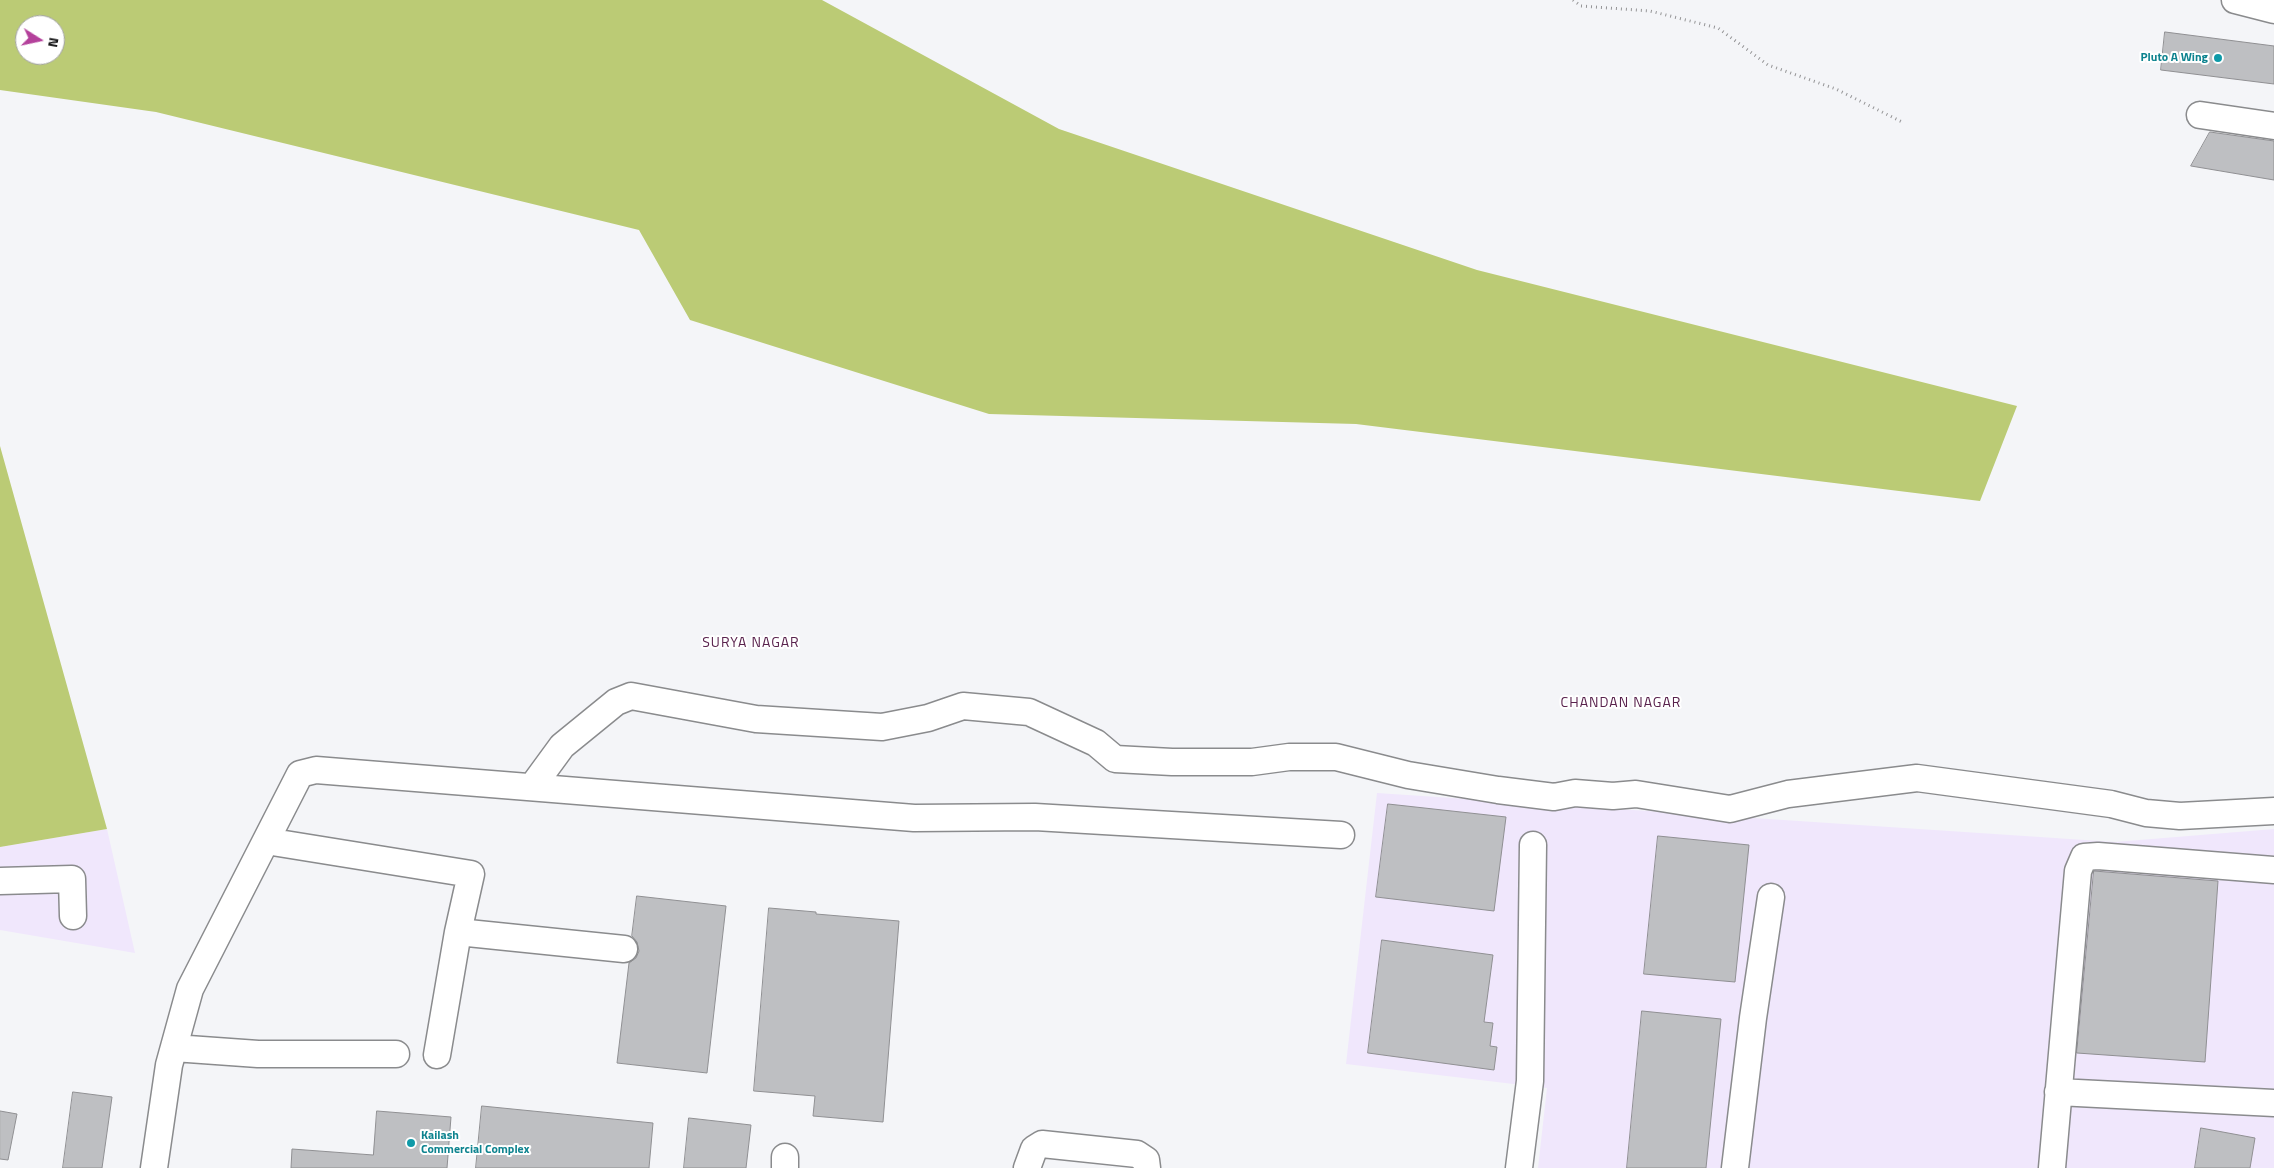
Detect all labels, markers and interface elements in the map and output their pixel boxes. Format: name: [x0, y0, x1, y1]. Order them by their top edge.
north arrow: [15, 15, 65, 65]
text: N: [43, 36, 65, 49]
place label: Pluto A Wing: [2141, 51, 2208, 65]
marker: Pluto A Wing: [2212, 52, 2224, 64]
district label: SURYA NAGAR: [701, 636, 801, 652]
district label: CHANDAN NAGAR: [1559, 696, 1683, 712]
place label: Kailash Commercial Complex: [421, 1129, 529, 1157]
marker: Kailash Commercial Complex: [405, 1137, 417, 1149]

